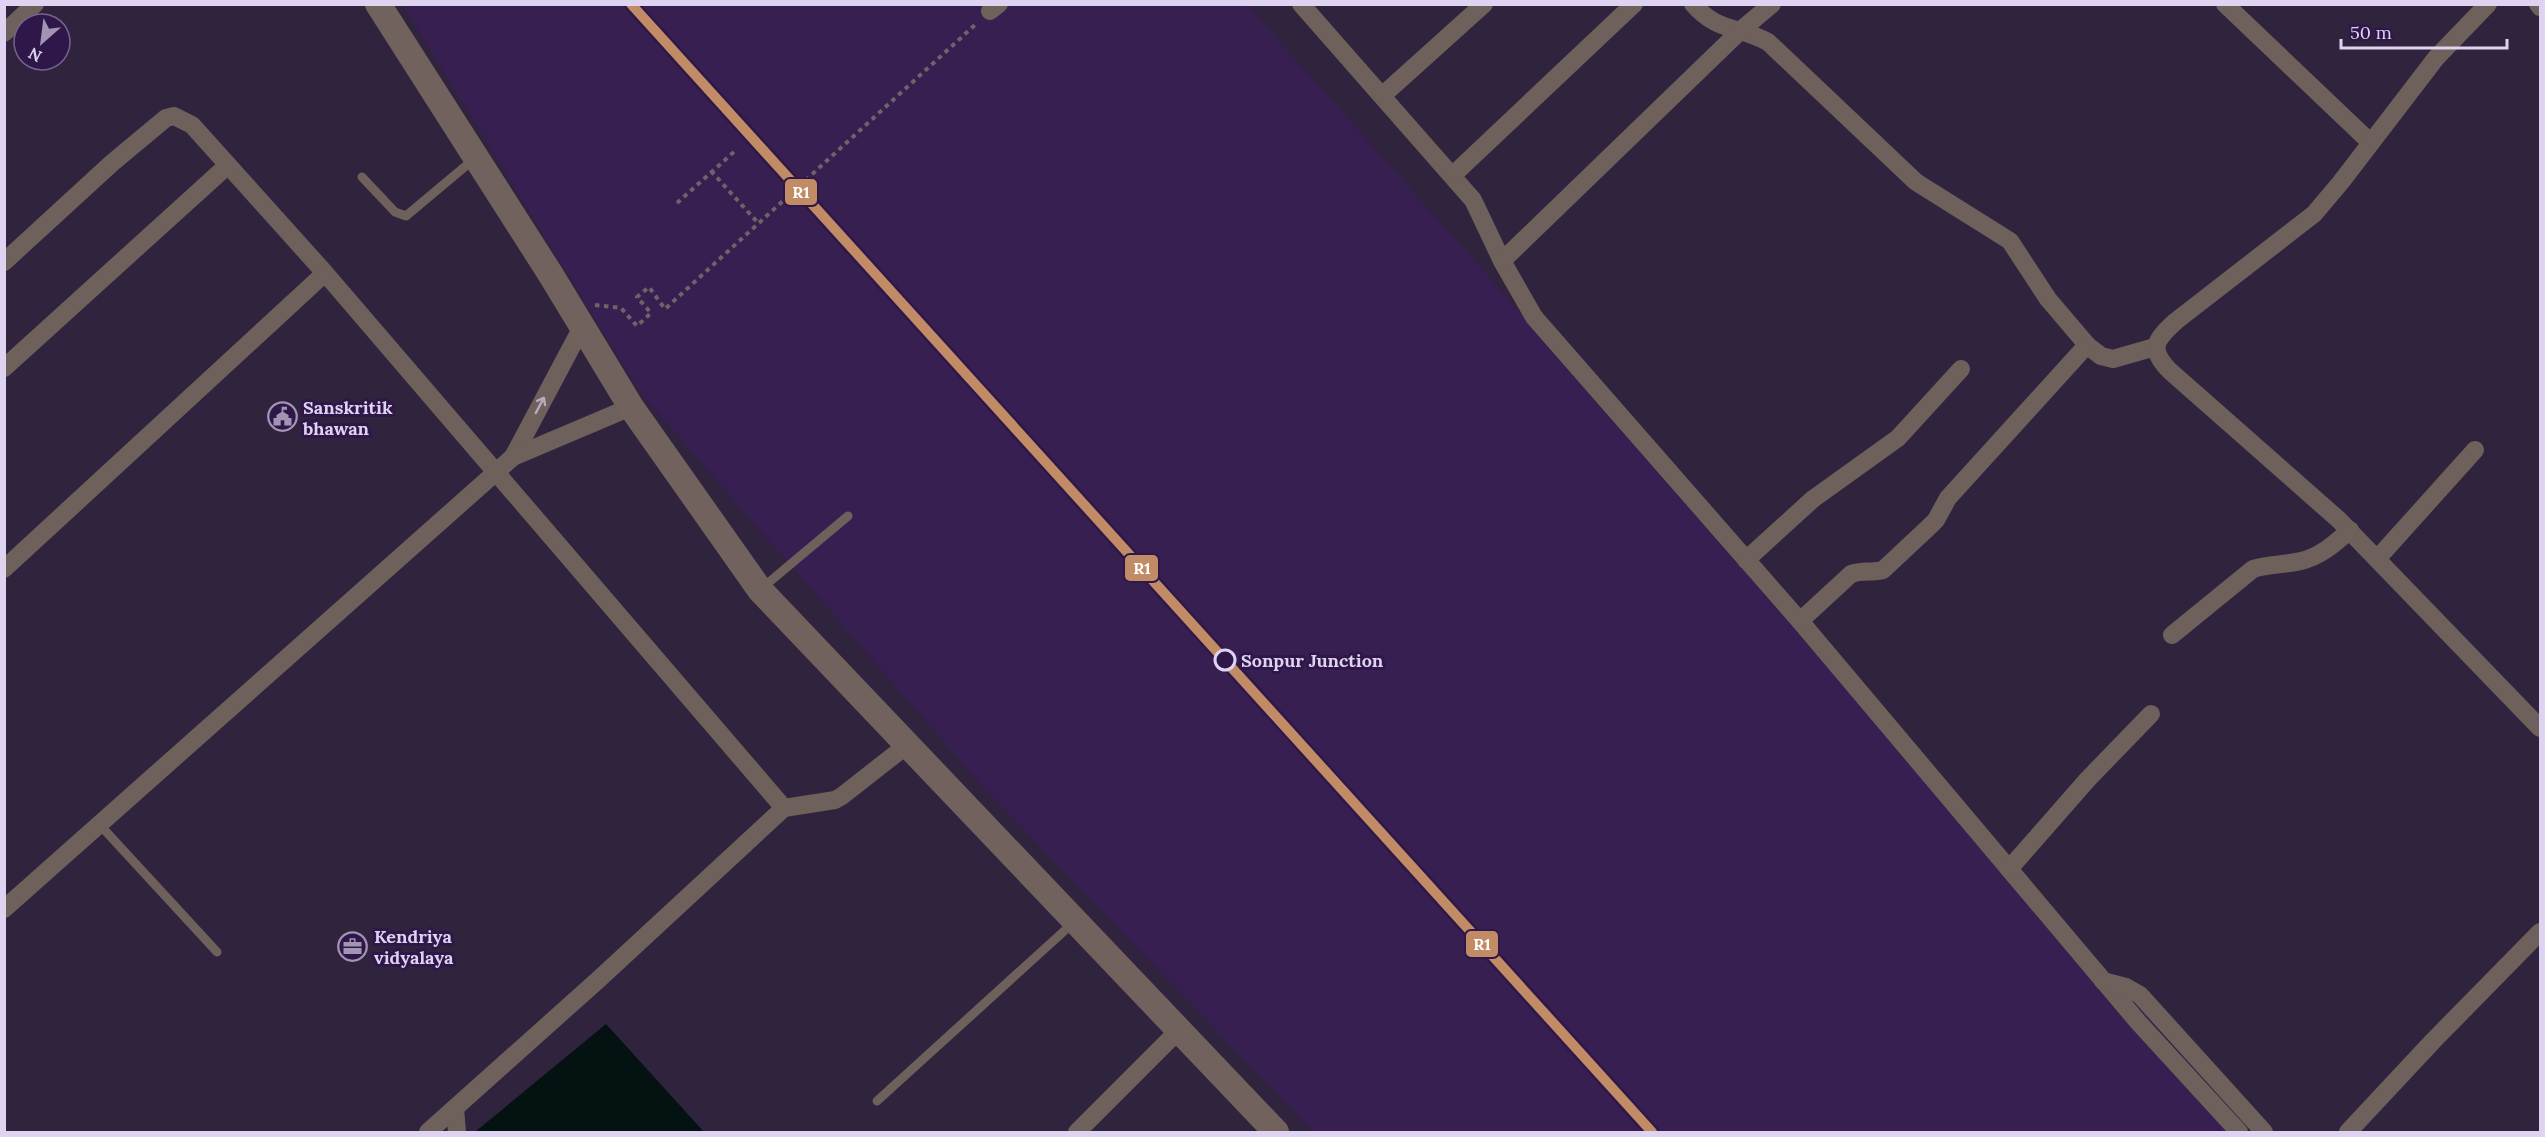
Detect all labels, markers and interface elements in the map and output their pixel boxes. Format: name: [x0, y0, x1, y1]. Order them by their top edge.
north arrow: [12, 12, 72, 72]
scale bar: [2341, 12, 2508, 50]
text: 50 m: [2350, 21, 2392, 44]
text: N: [25, 44, 45, 67]
line badge: R1: [784, 178, 818, 206]
text: R1: [792, 182, 810, 202]
place label: Sanskritik bhawan: [302, 396, 393, 440]
one-way arrow: [534, 397, 546, 414]
public building icon: Sanskritik bhawan: [266, 401, 298, 433]
line badge: R1: [1124, 554, 1159, 582]
text: R1: [1133, 558, 1151, 578]
marker: Sonpur Junction: [1214, 649, 1236, 671]
place label: Sonpur Junction: [1241, 649, 1384, 672]
place label: Kendriya vidyalaya: [374, 925, 454, 969]
office icon: Kendriya vidyalaya: [337, 930, 369, 962]
line badge: R1: [1465, 930, 1499, 958]
text: R1: [1473, 934, 1491, 954]

